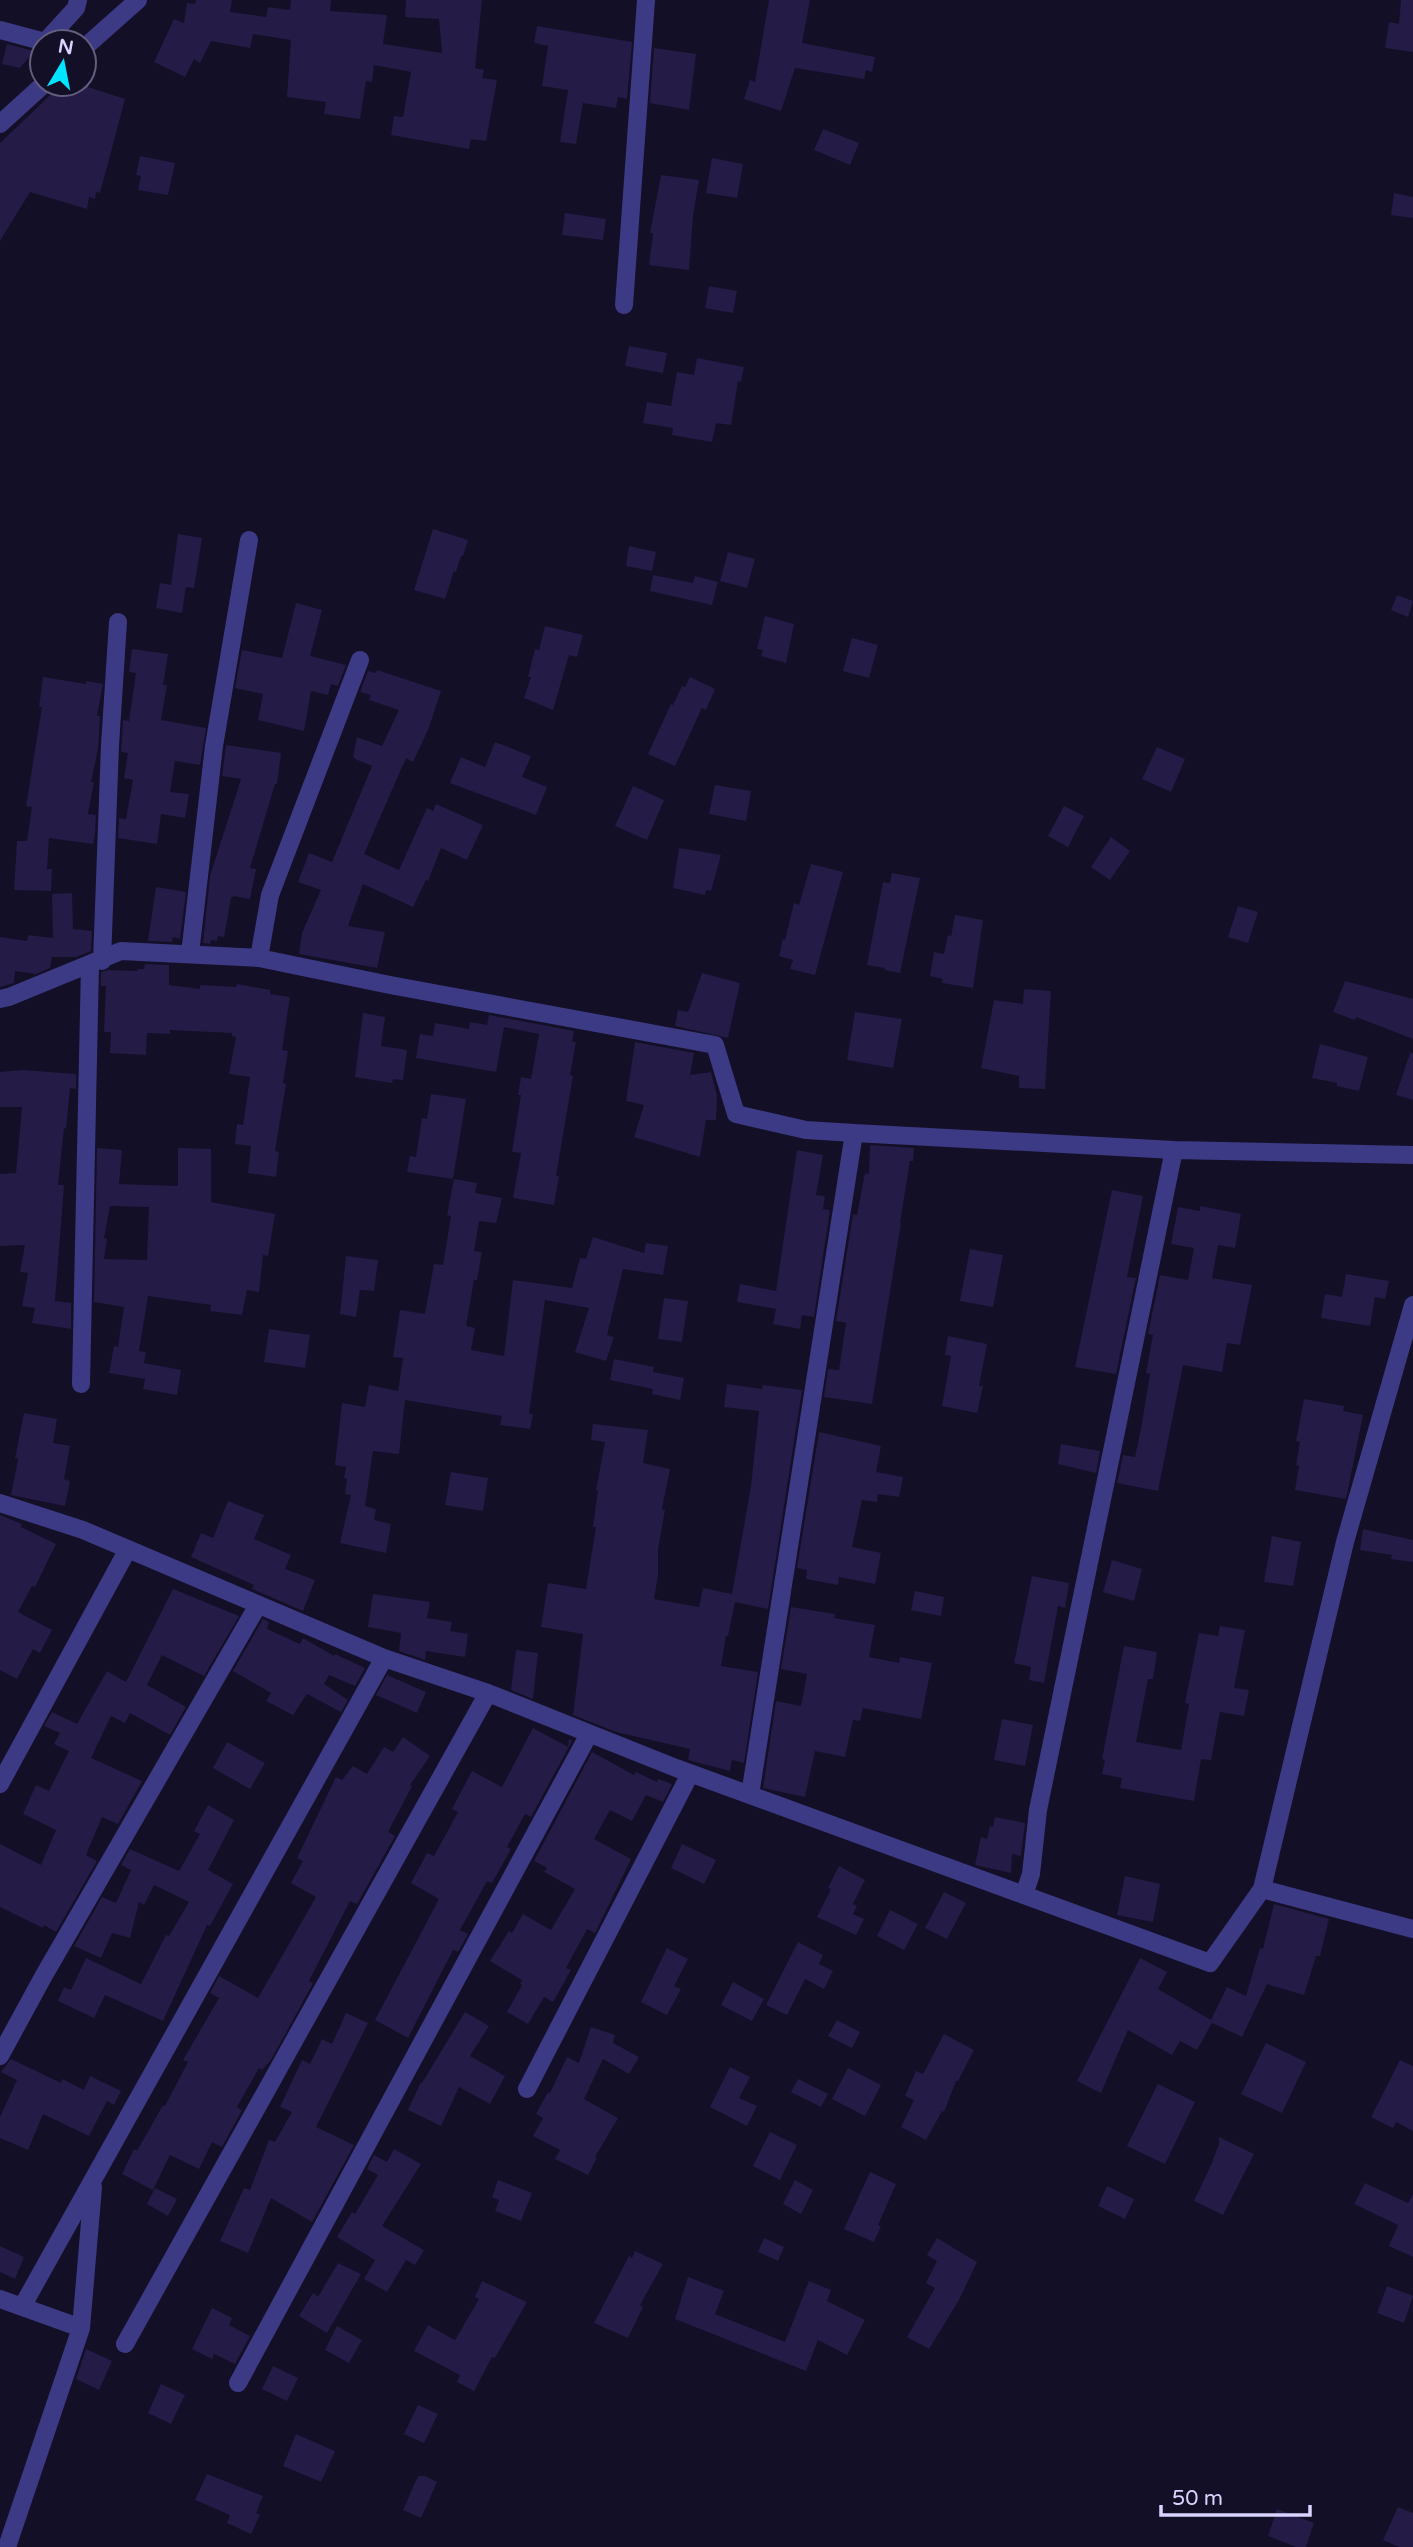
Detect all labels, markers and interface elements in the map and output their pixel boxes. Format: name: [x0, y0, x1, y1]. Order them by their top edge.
north arrow: [28, 28, 98, 98]
text: N: [56, 35, 75, 59]
scale bar: [1161, 2474, 1310, 2518]
text: 50 m: [1172, 2486, 1223, 2511]

